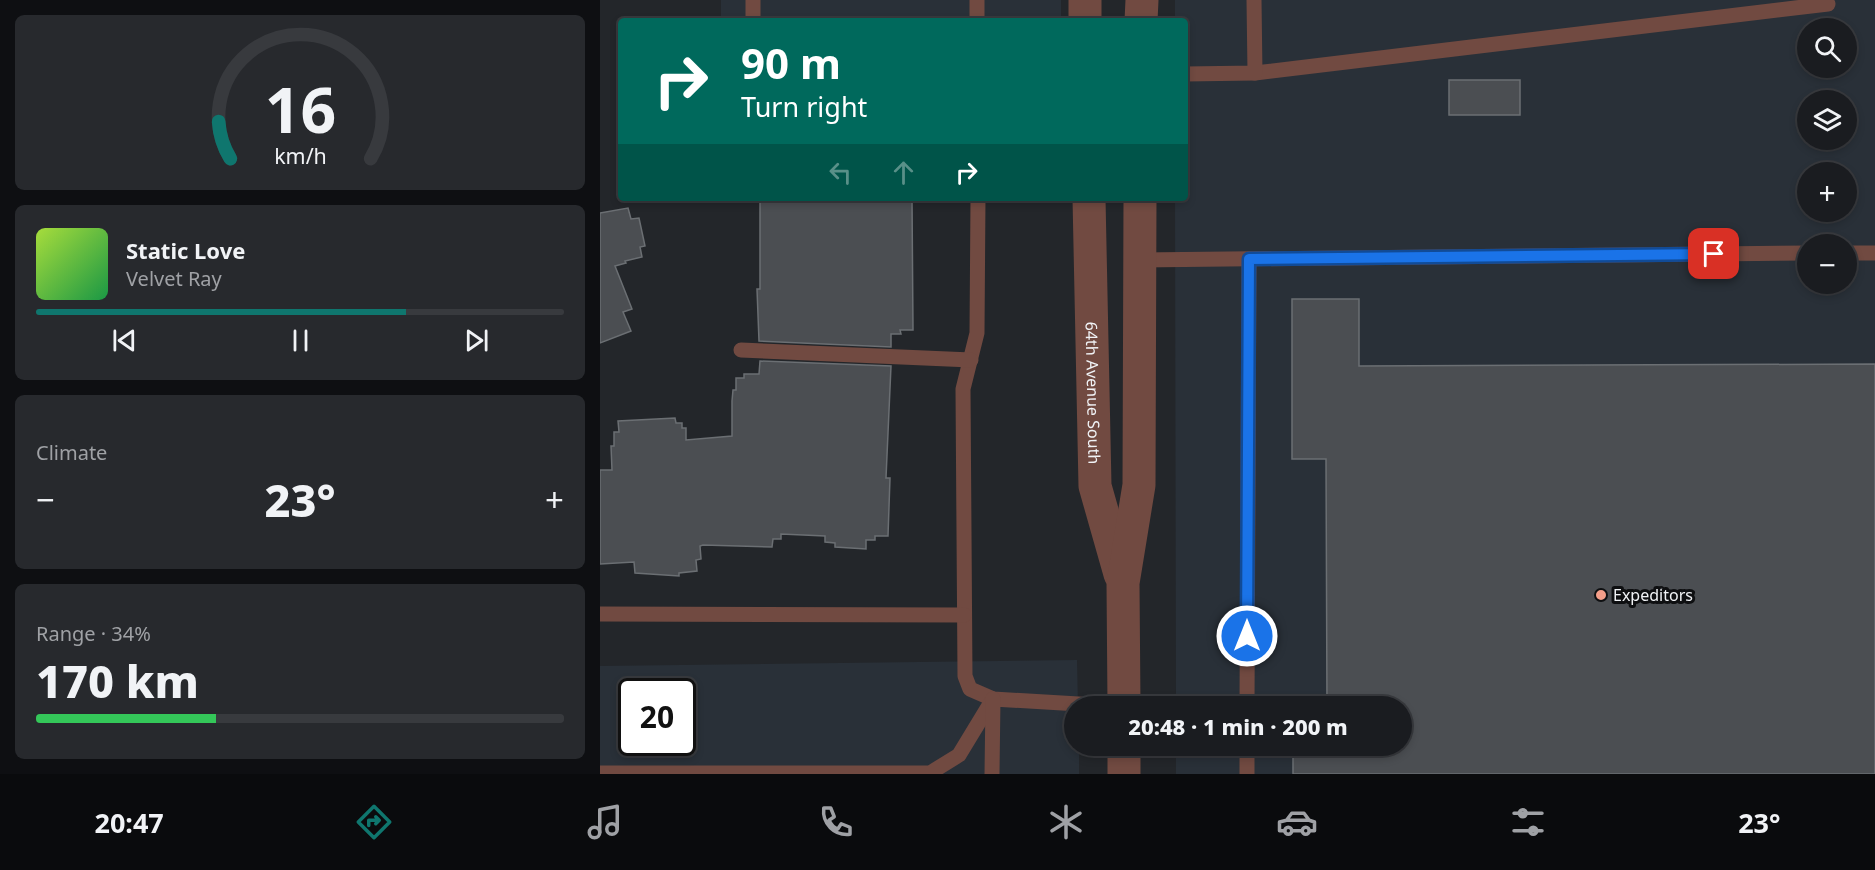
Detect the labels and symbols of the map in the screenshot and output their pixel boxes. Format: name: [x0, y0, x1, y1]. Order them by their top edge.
pin: [1688, 228, 1739, 279]
street label: 64th Avenue South: [1081, 321, 1106, 464]
place label: Expeditors: [1613, 584, 1693, 606]
marker: Expeditors: [1594, 588, 1608, 602]
position arrow: [1215, 604, 1279, 668]
speed limit sign: 20: [618, 678, 696, 756]

